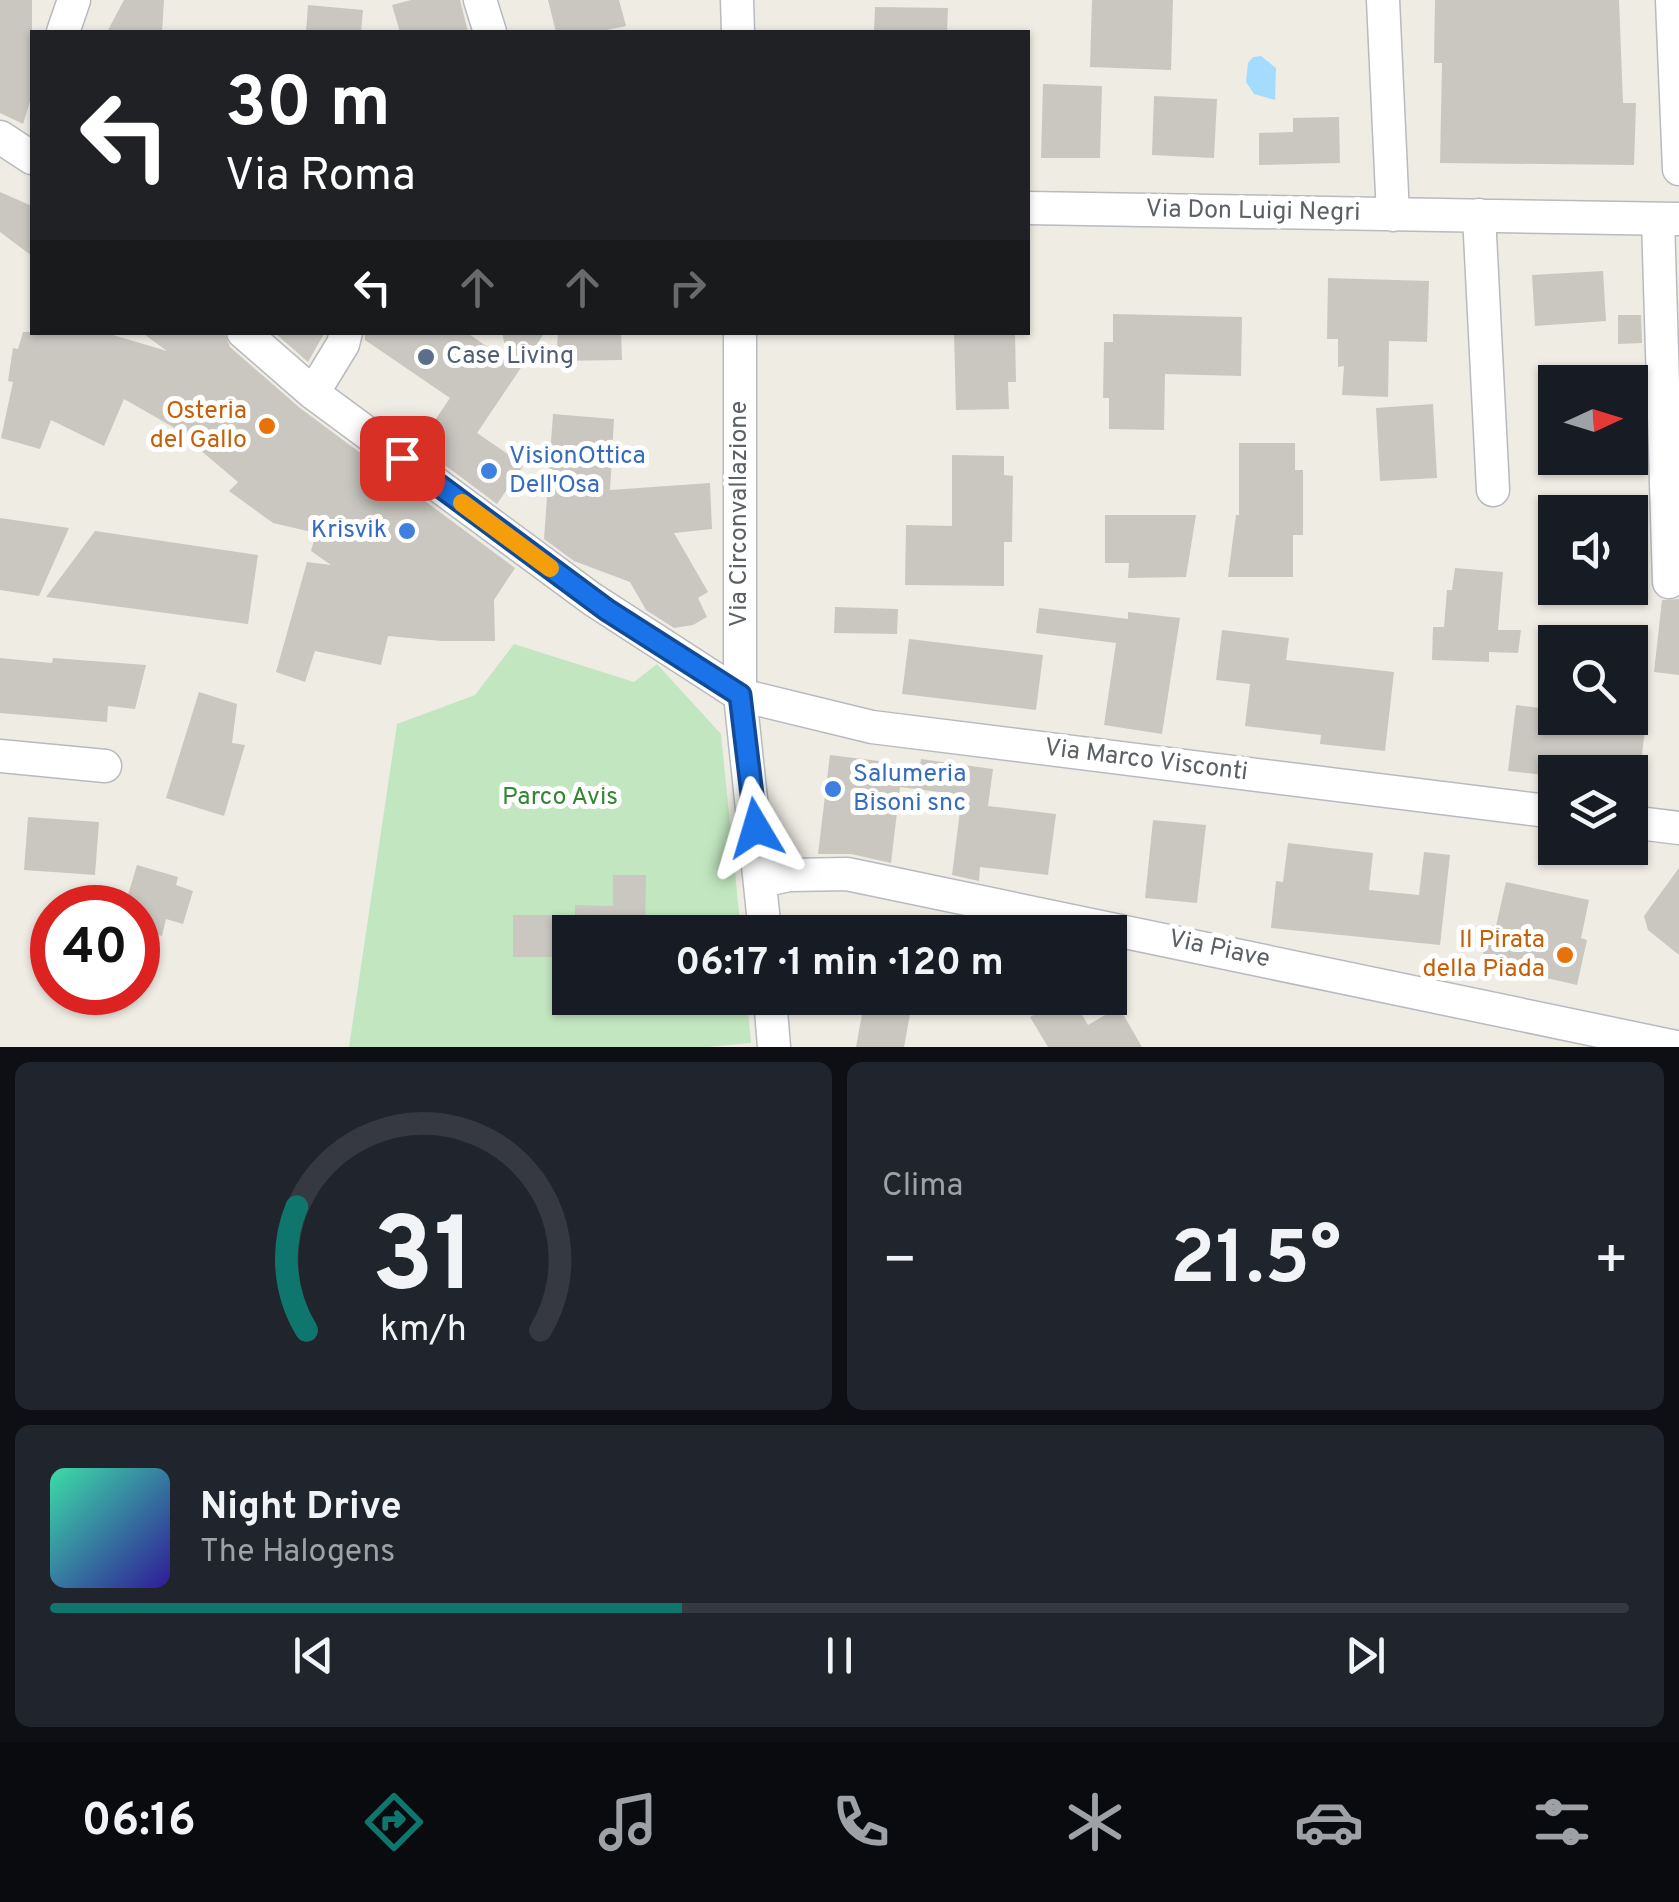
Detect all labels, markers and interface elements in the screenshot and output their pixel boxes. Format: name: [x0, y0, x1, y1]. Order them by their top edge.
text: 30 m: [225, 62, 391, 151]
icon: left: [60, 70, 190, 200]
text: Via Roma: [225, 149, 416, 206]
street label: Via Don Luigi Negri: [1145, 194, 1361, 230]
icon: left: [345, 260, 400, 315]
icon: ahead: [450, 260, 505, 315]
icon: ahead: [555, 260, 610, 315]
icon: right: [660, 260, 715, 315]
place label: Case Living: [446, 341, 574, 373]
marker: Case Living: [415, 346, 437, 368]
north arrow: [1538, 365, 1648, 475]
map controls: [1538, 365, 1648, 865]
place label: Osteria del Gallo: [150, 396, 247, 457]
street label: Via Circonvallazione: [724, 401, 756, 627]
marker: Osteria del Gallo: [256, 415, 278, 437]
pin: [360, 416, 445, 501]
icon: arrive: [375, 431, 430, 486]
place label: VisionOttica Dell'Osa: [509, 441, 646, 502]
marker: VisionOttica Dell'Osa: [478, 460, 500, 482]
button: sound: [1538, 495, 1648, 605]
place label: Krisvik: [311, 515, 387, 547]
marker: Krisvik: [396, 520, 418, 542]
button: search: [1538, 625, 1648, 735]
street label: Via Marco Visconti: [1042, 733, 1250, 789]
button: layers: [1538, 755, 1648, 865]
place label: Salumeria Bisoni snc: [853, 759, 966, 820]
position arrow: [704, 776, 808, 880]
marker: Salumeria Bisoni snc: [822, 778, 844, 800]
park label: Parco Avis: [502, 782, 618, 814]
speed limit sign: 40: [30, 885, 160, 1015]
street label: Via Piave: [1165, 924, 1273, 976]
place label: Il Pirata della Piada: [1423, 925, 1545, 986]
text: 06:17 · 1 min · 120 m: [675, 940, 1004, 989]
marker: Il Pirata della Piada: [1554, 944, 1576, 966]
text: Clima: [882, 1167, 963, 1207]
text: 31: [372, 1196, 475, 1328]
text: 21.5°: [1170, 1215, 1341, 1310]
text: −: [882, 1228, 917, 1298]
text: +: [1594, 1228, 1629, 1298]
text: km/h: [380, 1308, 467, 1354]
text: Night Drive: [200, 1484, 402, 1533]
text: The Halogens: [200, 1533, 395, 1573]
icon: previous: [286, 1628, 341, 1683]
icon: pause: [812, 1628, 867, 1683]
icon: next: [1338, 1628, 1393, 1683]
icon: directions: [359, 1787, 429, 1857]
icon: music: [593, 1787, 663, 1857]
icon: phone: [826, 1787, 896, 1857]
icon: climate: [1060, 1787, 1130, 1857]
icon: car: [1294, 1787, 1364, 1857]
icon: filters: [1527, 1787, 1597, 1857]
text: 06:16: [82, 1794, 196, 1851]

